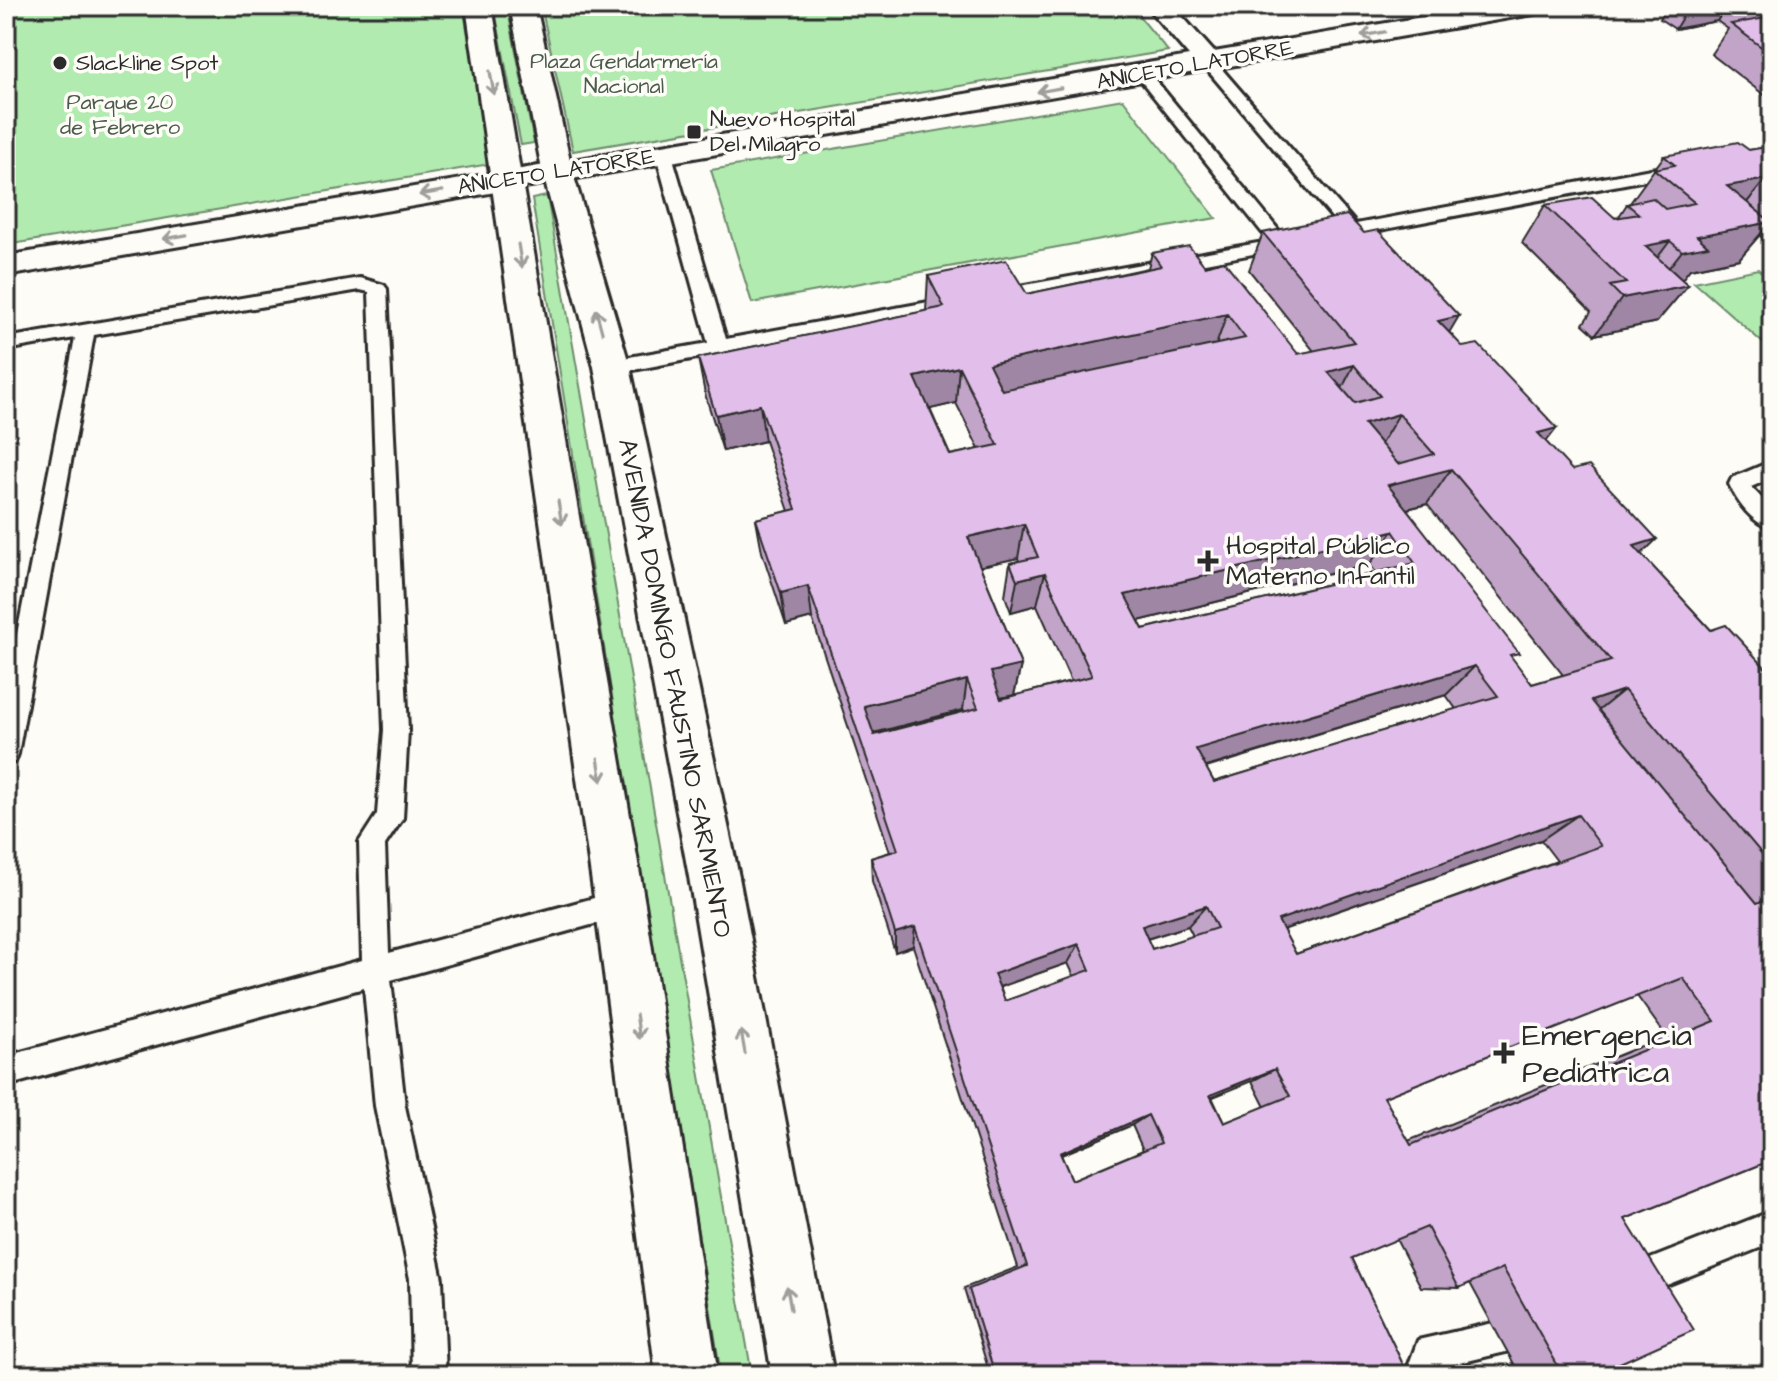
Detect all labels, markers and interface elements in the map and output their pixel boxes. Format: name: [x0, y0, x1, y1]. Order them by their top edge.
one-way arrow: [1361, 28, 1386, 43]
street label: ANICETO LATORRE: [1094, 32, 1296, 98]
park label: Plaza Gendarmería Nacional: [530, 46, 718, 102]
place label: Slackline Spot: [76, 48, 218, 79]
marker: Slackline Spot: [51, 54, 69, 72]
one-way arrow: [485, 70, 500, 95]
one-way arrow: [1037, 83, 1062, 98]
park label: Parque 20 de Febrero: [60, 87, 181, 143]
place label: Nuevo Hospital Del Milagro: [710, 104, 855, 161]
marker: Nuevo Hospital Del Milagro: [685, 123, 703, 141]
street label: ANICETO LATORRE: [455, 141, 657, 203]
one-way arrow: [419, 186, 444, 201]
one-way arrow: [163, 230, 188, 245]
one-way arrow: [513, 243, 528, 268]
one-way arrow: [591, 308, 606, 334]
street label: AVENIDA DOMINGO FAUSTINO SARMIENTO: [609, 436, 741, 940]
one-way arrow: [553, 500, 568, 525]
place label: Hospital Público Materno Infantil: [1226, 528, 1415, 594]
marker: Hospital Público Materno Infantil: [1197, 550, 1219, 572]
one-way arrow: [593, 757, 608, 782]
place label: Emergencia Pediatrica: [1522, 1013, 1692, 1095]
one-way arrow: [631, 1014, 646, 1040]
one-way arrow: [735, 1030, 750, 1056]
marker: Emergencia Pediatrica: [1493, 1042, 1515, 1064]
one-way arrow: [781, 1286, 796, 1311]

